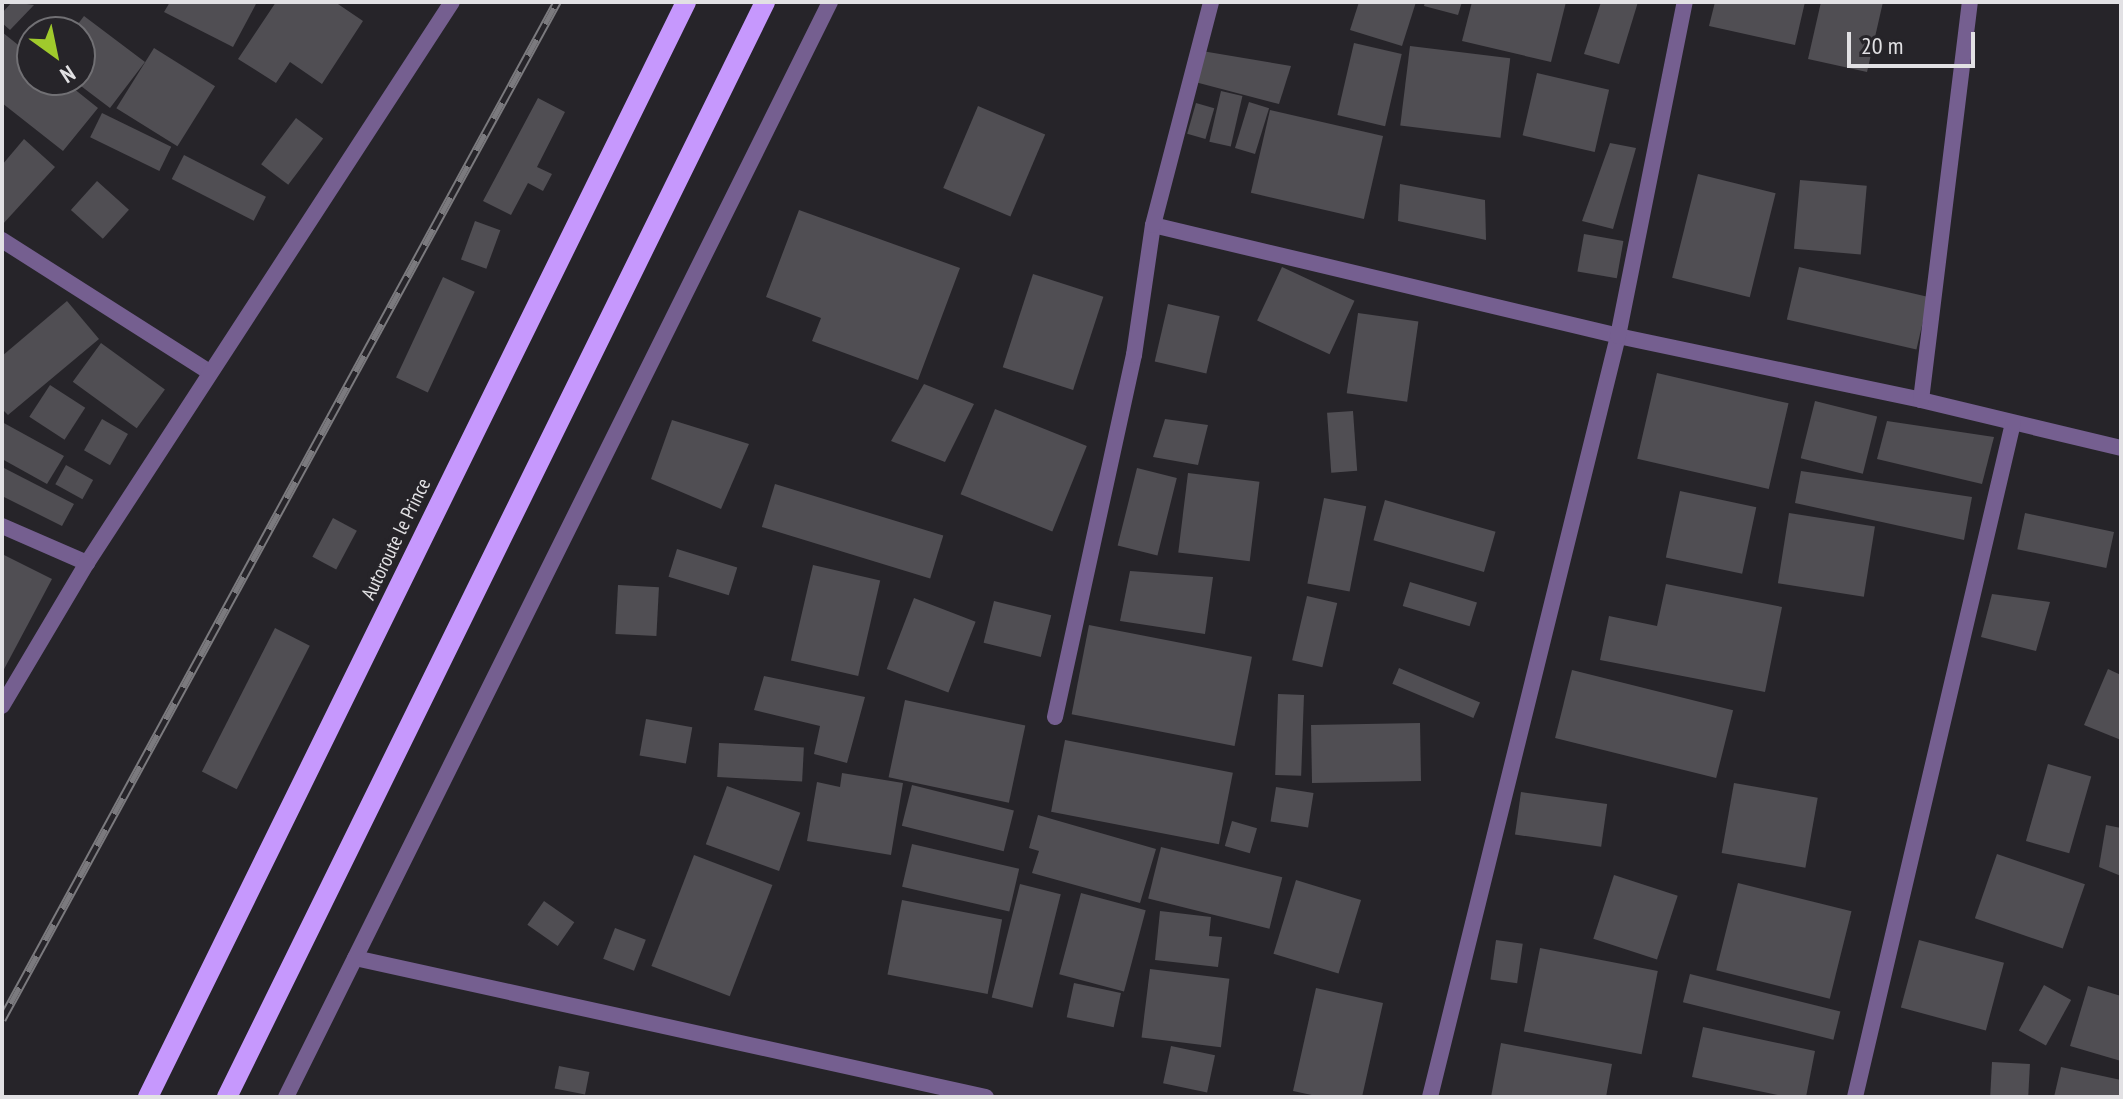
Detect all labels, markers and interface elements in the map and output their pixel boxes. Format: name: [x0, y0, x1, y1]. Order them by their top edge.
north arrow: [16, 16, 96, 96]
scale bar: [1851, 16, 1979, 66]
text: 20 m: [1861, 30, 1903, 61]
text: N: [55, 59, 81, 89]
street label: Autoroute le Prince: [356, 474, 436, 604]

